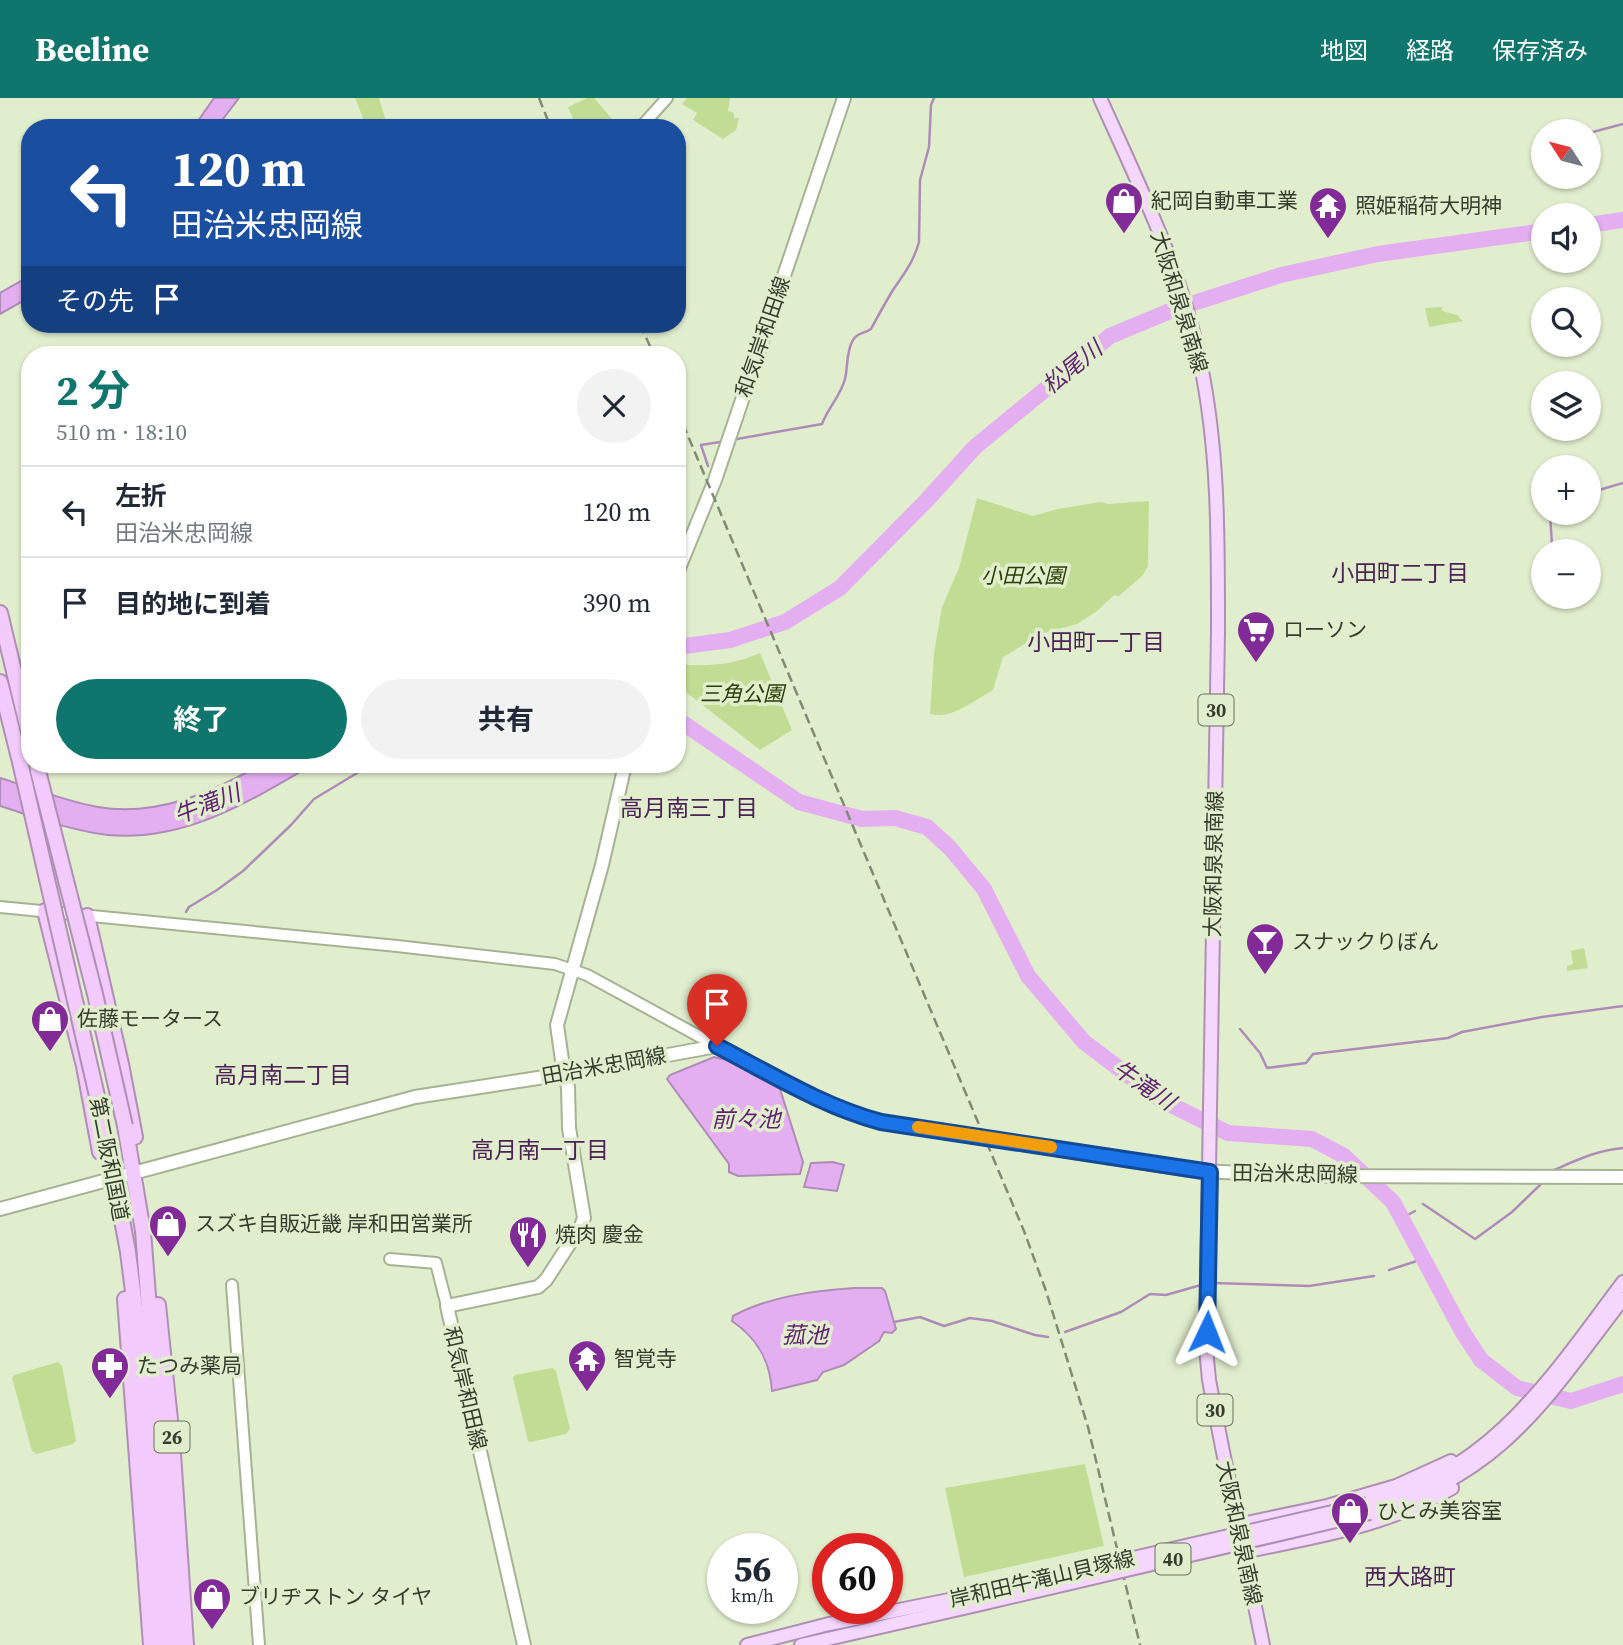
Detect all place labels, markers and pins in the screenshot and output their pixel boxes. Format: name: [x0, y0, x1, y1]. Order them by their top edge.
shop icon: 紀岡自動車工業: [1103, 180, 1145, 235]
temple icon: 照姫稲荷大明神: [1307, 185, 1349, 240]
place label: 紀岡自動車工業: [1151, 186, 1298, 215]
place label: 照姫稲荷大明神: [1355, 191, 1502, 220]
supermarket icon: ローソン: [1235, 609, 1277, 664]
place label: ローソン: [1283, 615, 1367, 644]
bar icon: スナックりぼん: [1244, 921, 1286, 976]
place label: スナックりぼん: [1292, 927, 1439, 956]
pin: [687, 974, 747, 1046]
shop icon: 佐藤モータース: [29, 998, 71, 1053]
place label: 佐藤モータース: [77, 1004, 223, 1033]
shop icon: スズキ自販近畿 岸和田営業所: [147, 1203, 189, 1258]
place label: スズキ自販近畿 岸和田営業所: [195, 1209, 473, 1238]
restaurant icon: 焼肉 慶金: [507, 1214, 549, 1269]
place label: 焼肉 慶金: [555, 1220, 644, 1249]
temple icon: 智覚寺: [566, 1338, 608, 1393]
place label: 智覚寺: [614, 1344, 677, 1373]
pharmacy icon: たつみ薬局: [89, 1345, 131, 1400]
place label: たつみ薬局: [137, 1351, 242, 1380]
shop icon: ひとみ美容室: [1329, 1490, 1371, 1545]
place label: ひとみ美容室: [1377, 1496, 1502, 1525]
shop icon: ブリヂストン タイヤ: [191, 1576, 233, 1631]
place label: ブリヂストン タイヤ: [239, 1582, 432, 1611]

